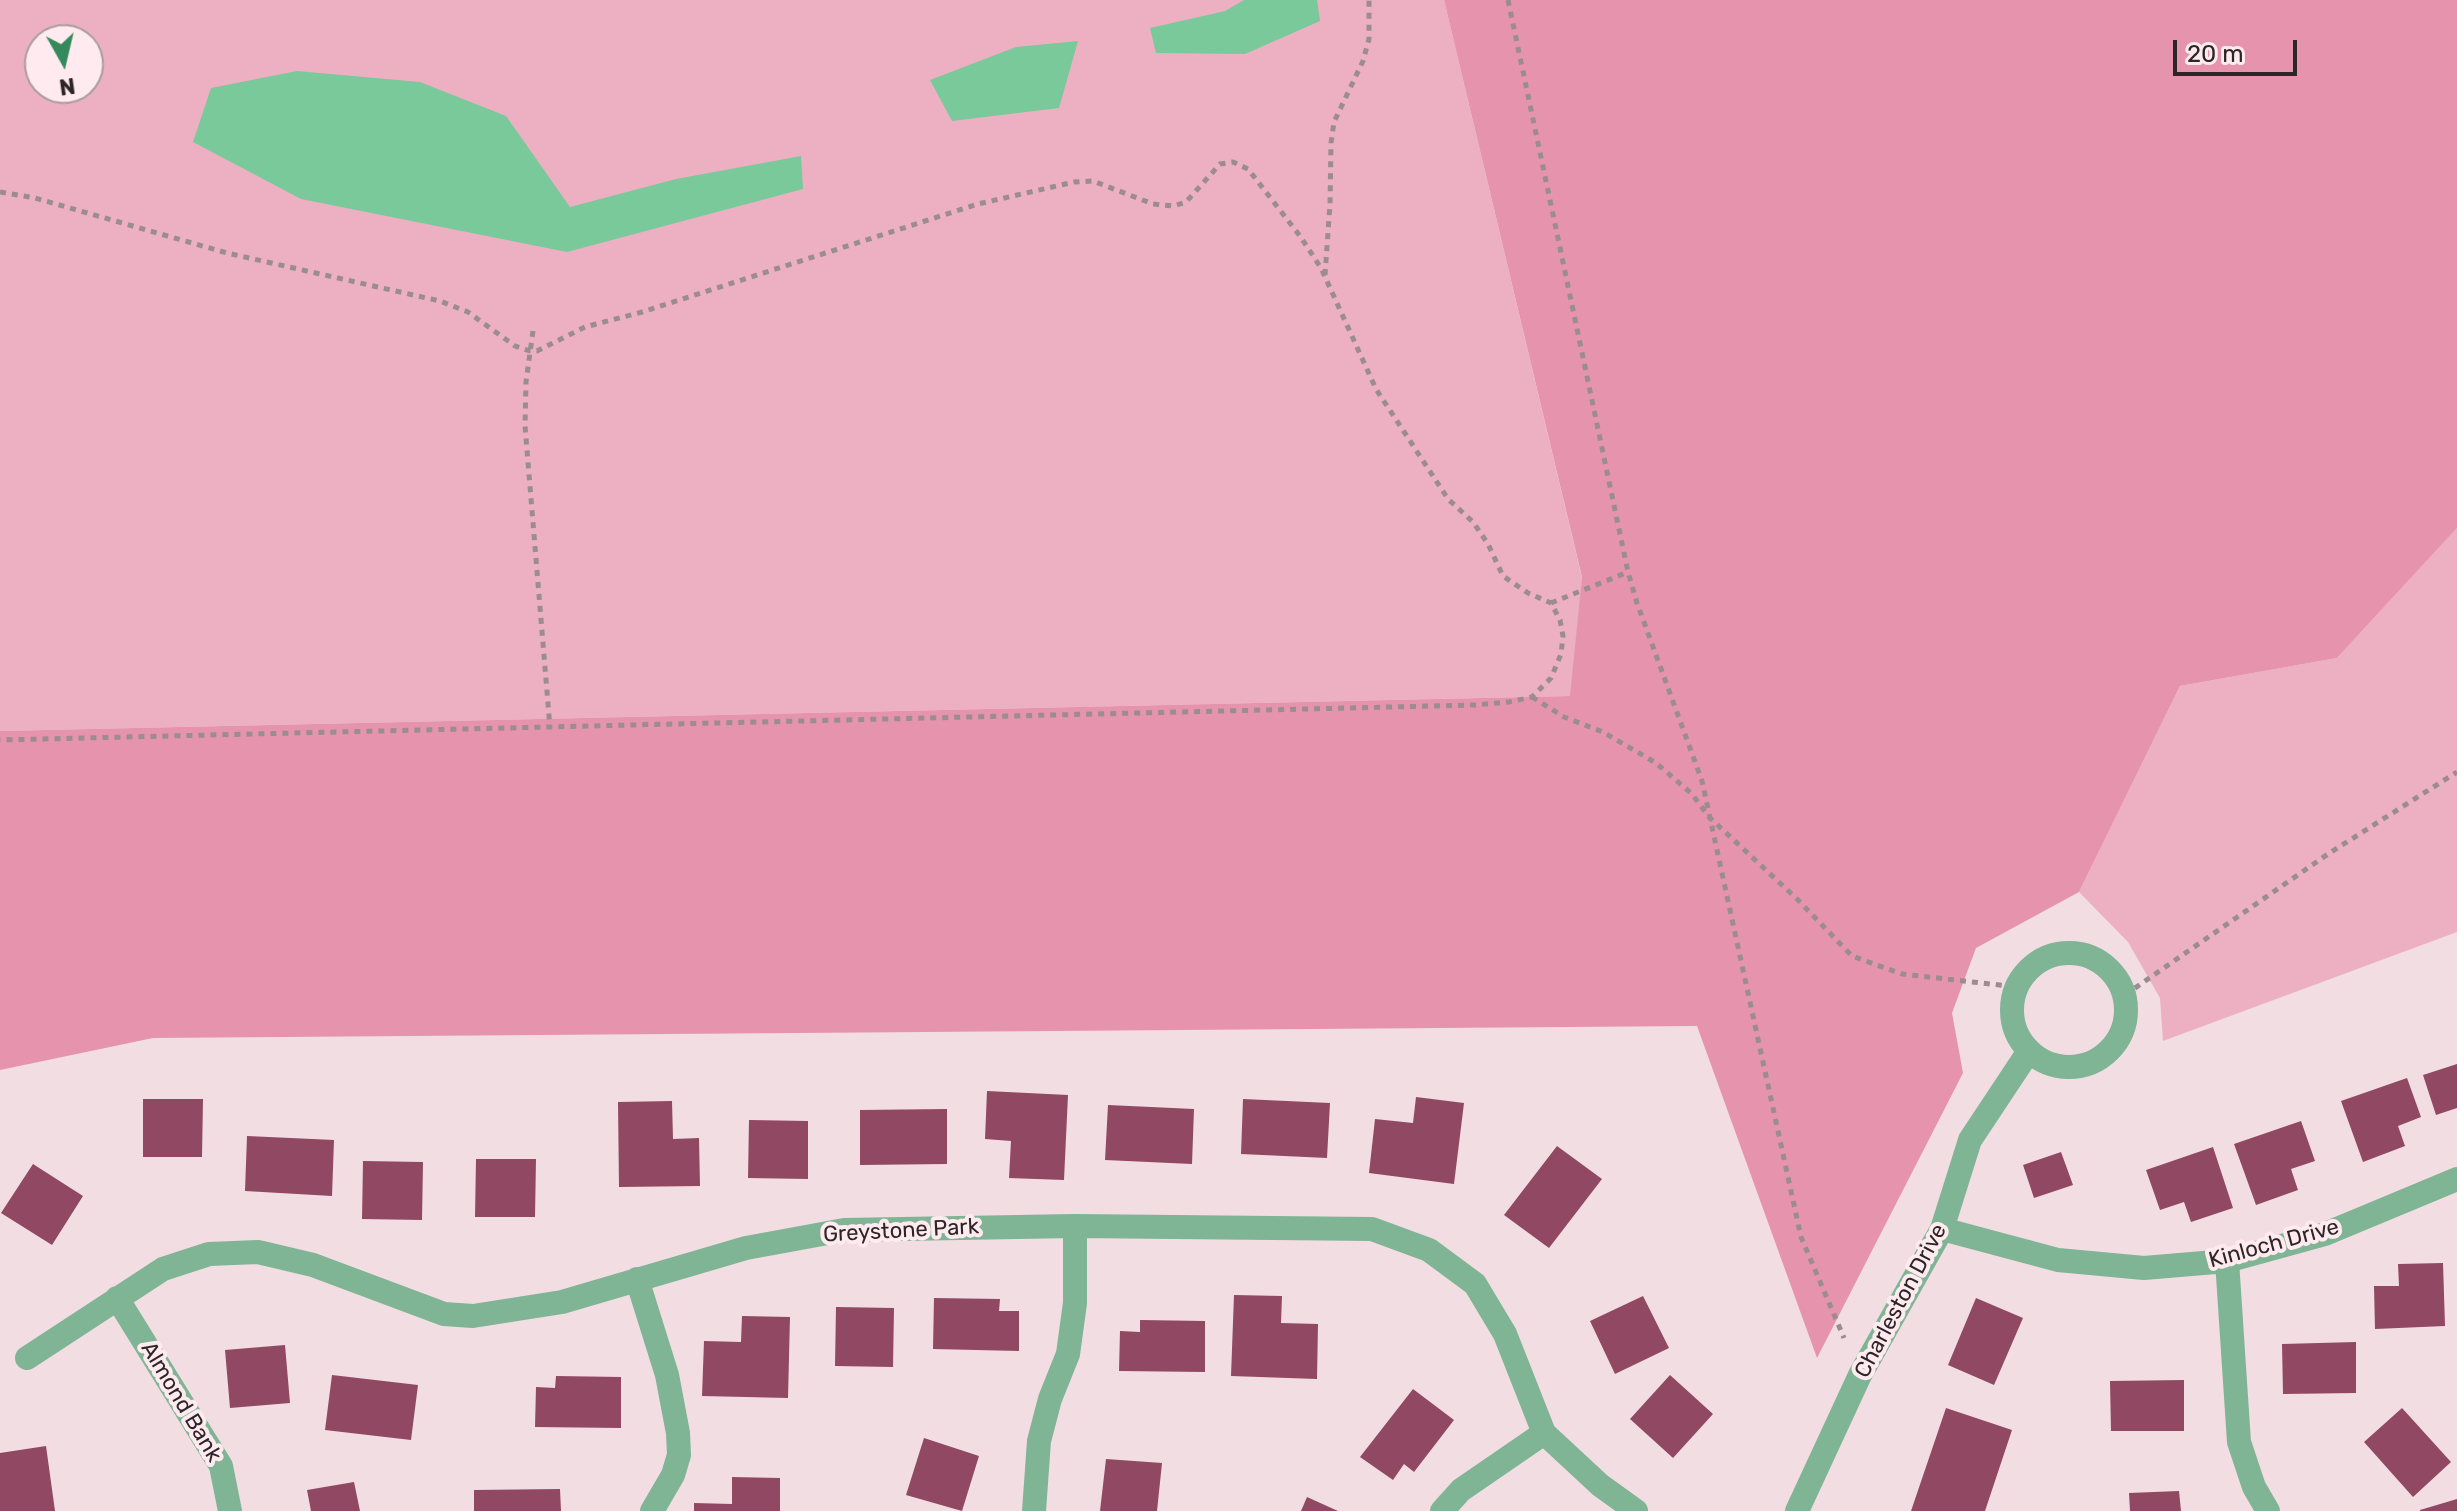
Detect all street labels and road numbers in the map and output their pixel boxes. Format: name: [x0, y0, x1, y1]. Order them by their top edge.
street label: Greystone Park: [822, 1214, 980, 1248]
street label: Kinloch Drive: [2206, 1214, 2342, 1274]
street label: Charleston Drive: [1849, 1220, 1953, 1382]
street label: Almond Bank: [135, 1337, 227, 1467]

